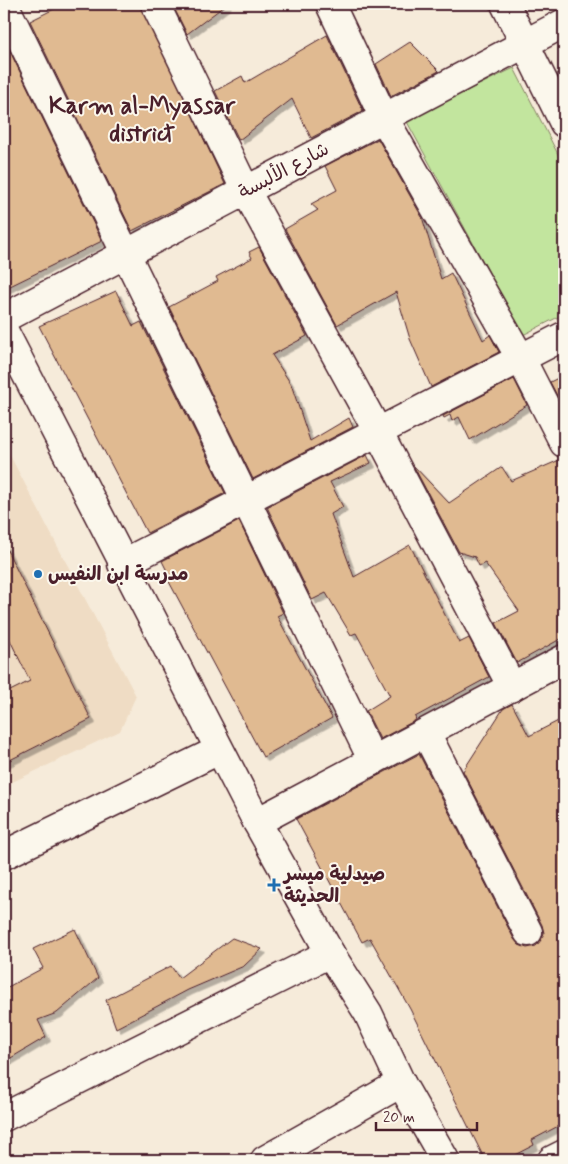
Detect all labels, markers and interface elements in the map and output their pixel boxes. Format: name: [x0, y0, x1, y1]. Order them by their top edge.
district label: Karm al-Myassar district: [49, 91, 236, 150]
street label: شارع الألبسة: [234, 136, 334, 205]
place label: مدرسة ابن النفيس: [48, 562, 189, 587]
marker: مدرسة ابن النفيس: [32, 568, 44, 580]
place label: صيدلية ميسر الحديثة: [282, 862, 385, 909]
marker: صيدلية ميسر الحديثة: [268, 879, 280, 891]
scale bar: [376, 1099, 477, 1131]
text: 20 m: [383, 1108, 415, 1128]

